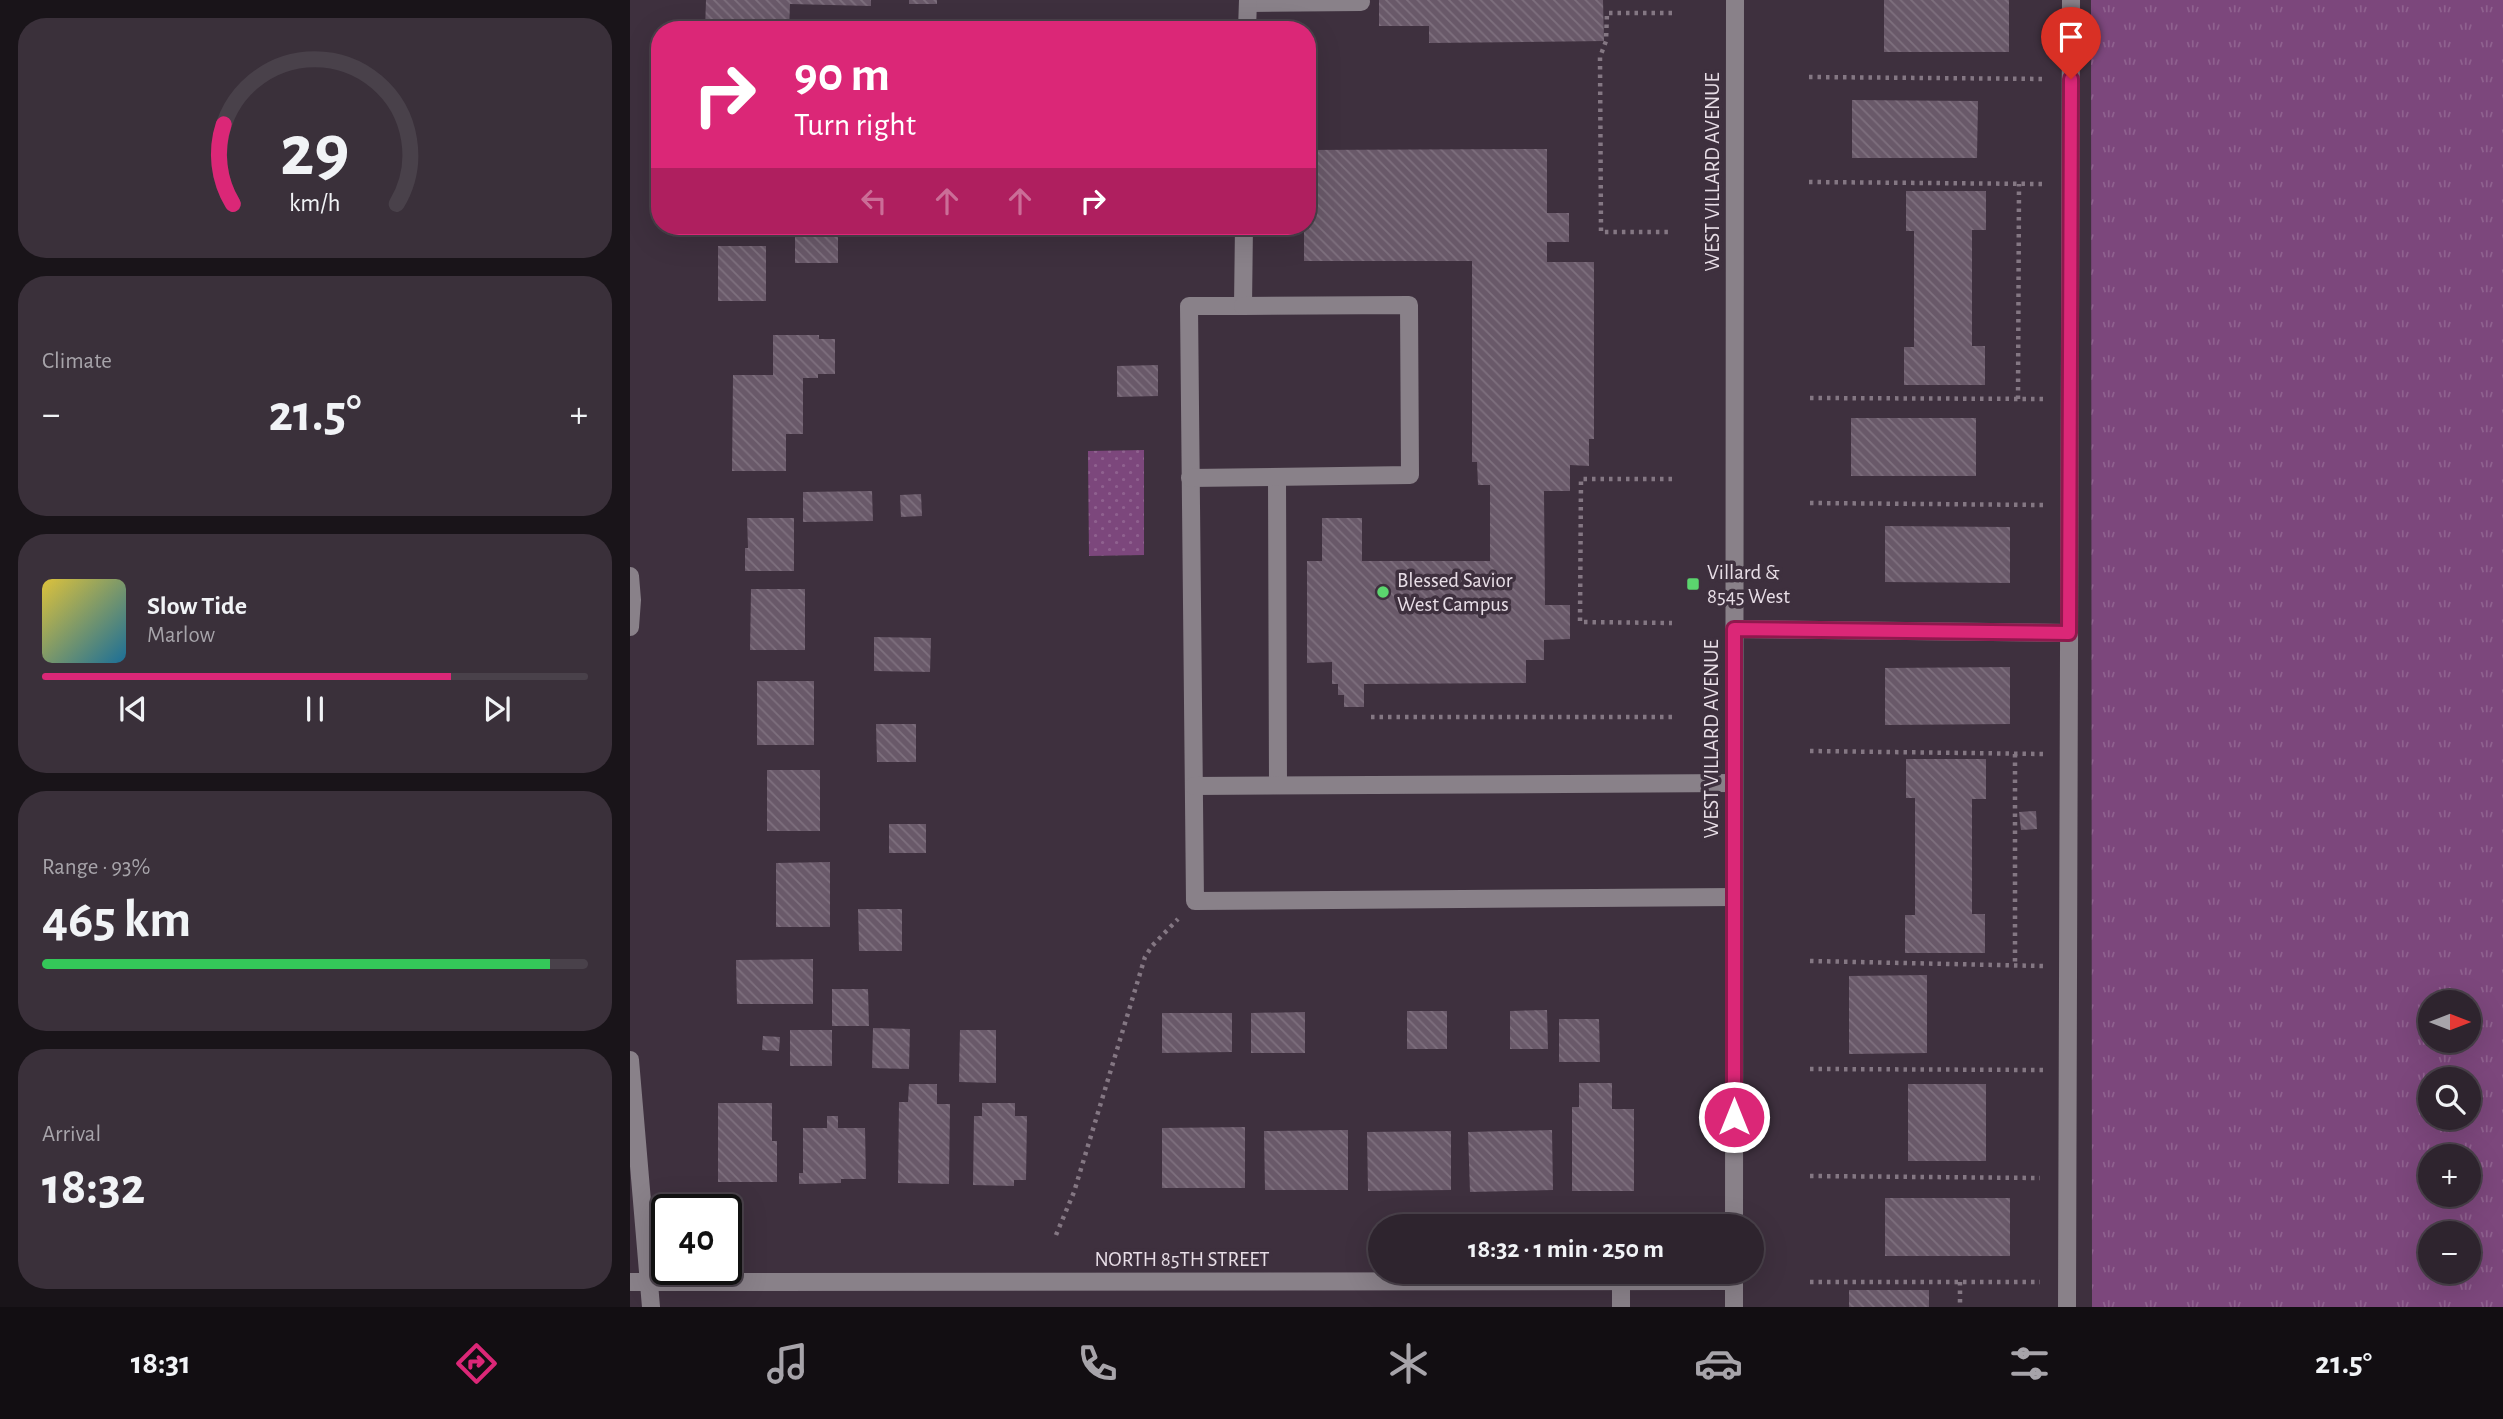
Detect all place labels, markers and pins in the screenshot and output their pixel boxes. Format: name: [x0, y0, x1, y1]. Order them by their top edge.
pin: [2041, 7, 2101, 79]
place label: Villard & 8545 West: [1707, 562, 1790, 607]
place label: Blessed Savior West Campus: [1397, 570, 1513, 615]
marker: Villard & 8545 West: [1685, 576, 1701, 592]
marker: Blessed Savior West Campus: [1375, 584, 1391, 600]

